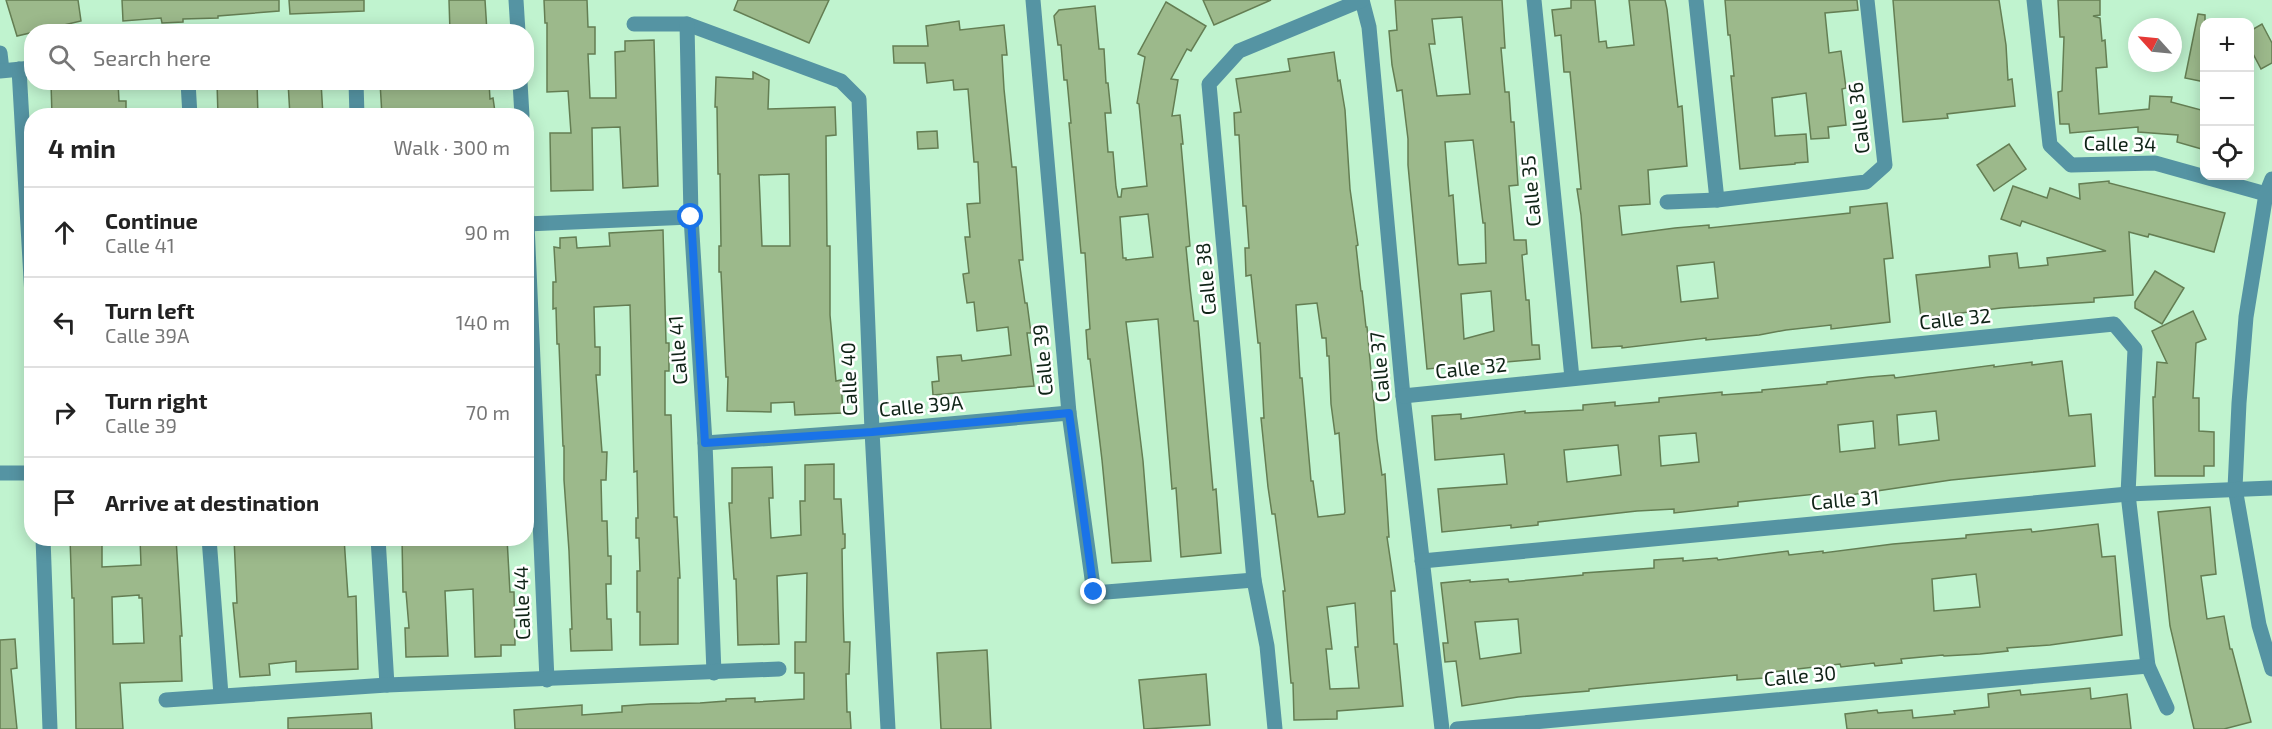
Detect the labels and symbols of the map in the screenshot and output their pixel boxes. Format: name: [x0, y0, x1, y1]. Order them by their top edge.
north arrow: [2128, 18, 2182, 72]
street label: Calle 36: [1842, 81, 1874, 155]
street label: Calle 34: [2083, 130, 2157, 156]
street label: Calle 35: [1515, 155, 1545, 228]
route start: [677, 203, 703, 229]
street label: Calle 38: [1190, 242, 1220, 316]
street label: Calle 32: [1918, 302, 1992, 334]
street label: Calle 41: [663, 314, 691, 386]
street label: Calle 39: [1027, 323, 1057, 397]
street label: Calle 37: [1364, 331, 1394, 403]
street label: Calle 40: [835, 342, 861, 416]
street label: Calle 32: [1434, 351, 1508, 383]
street label: Calle 39A: [878, 389, 965, 421]
street label: Calle 31: [1810, 484, 1880, 514]
street label: Calle 44: [508, 566, 534, 640]
route end: [1080, 578, 1106, 604]
street label: Calle 30: [1763, 660, 1837, 690]

